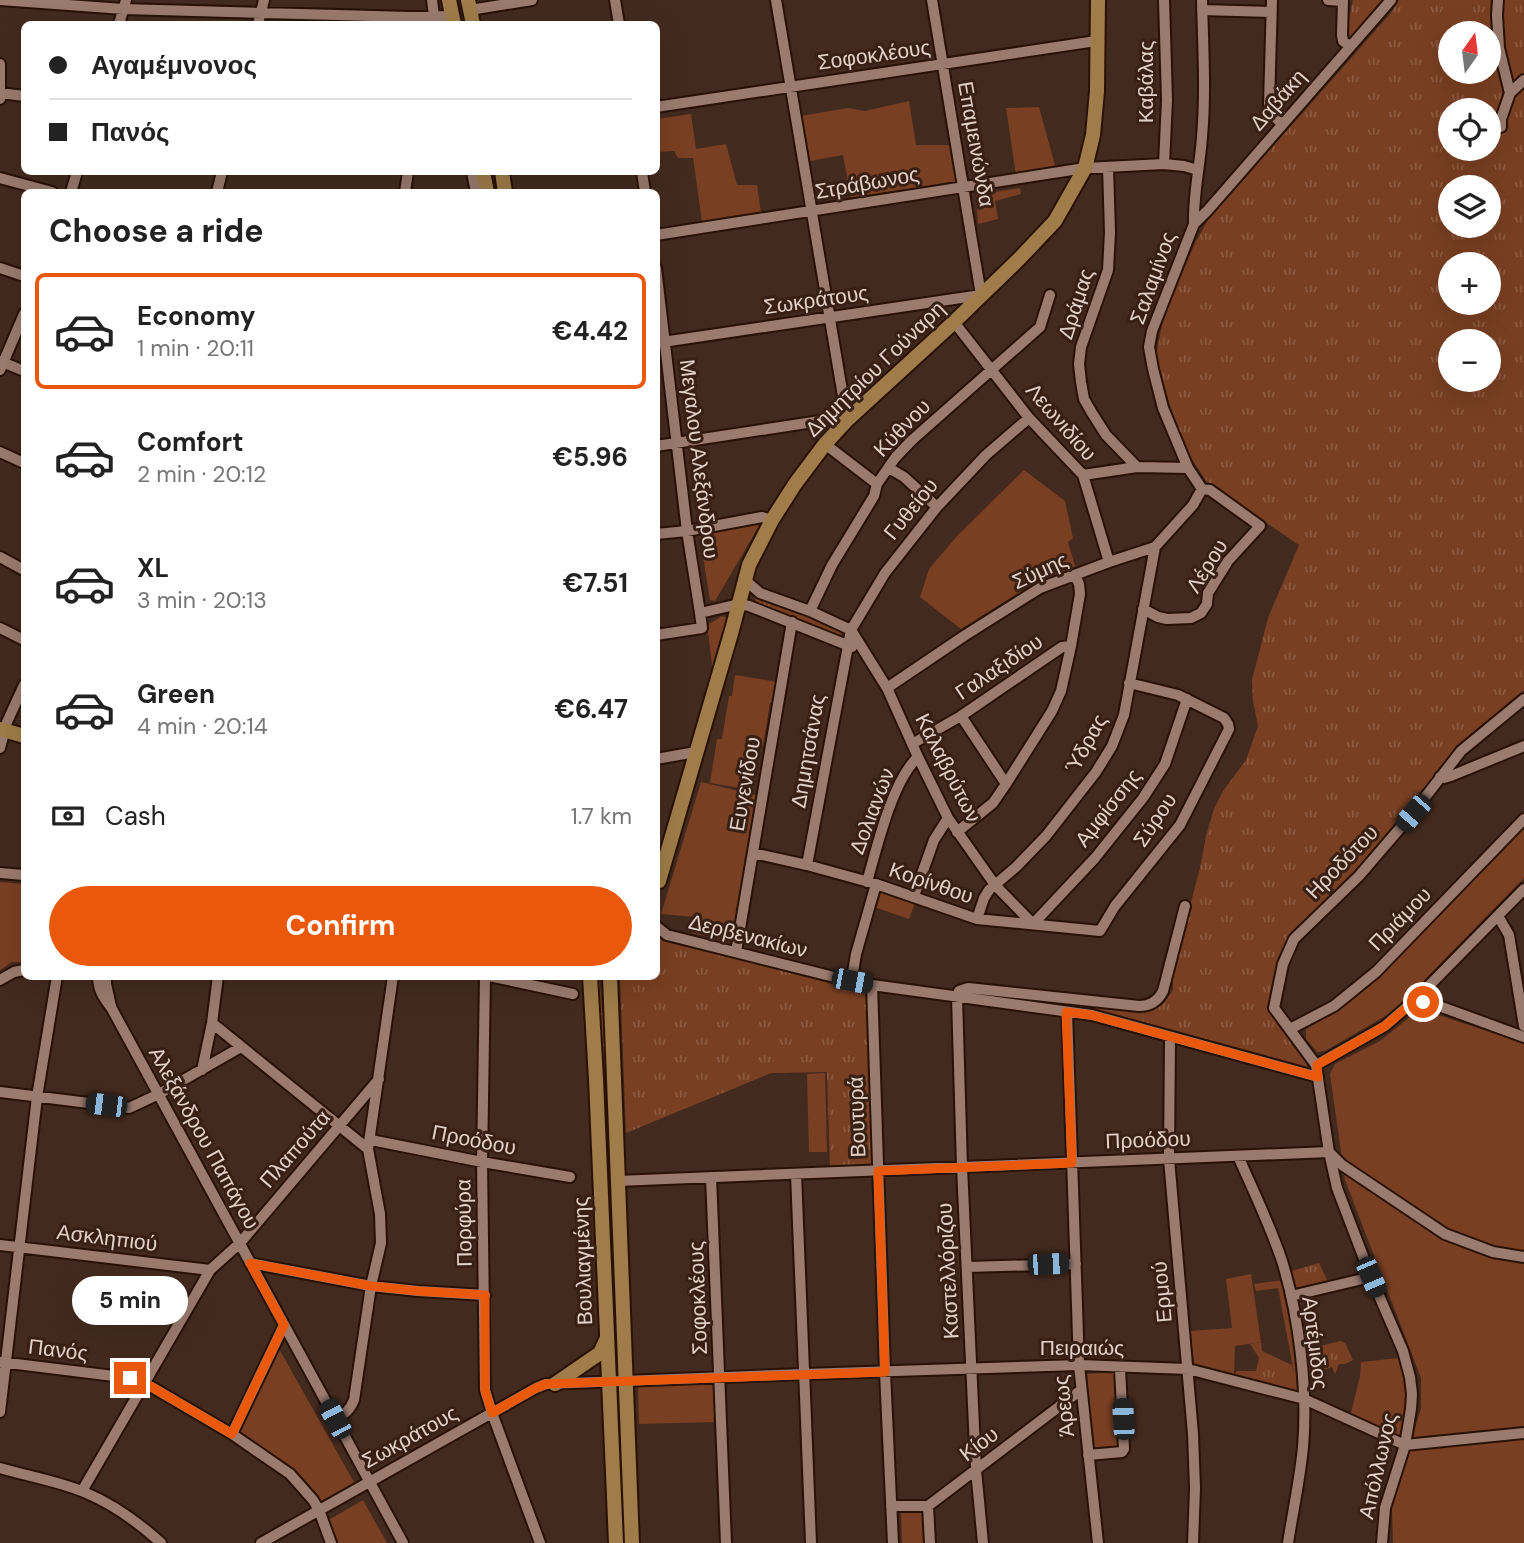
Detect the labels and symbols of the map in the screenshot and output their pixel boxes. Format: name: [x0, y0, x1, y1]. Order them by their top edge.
north arrow: [1438, 21, 1502, 84]
street label: Σοφοκλέους: [816, 33, 932, 77]
street label: Καβάλας: [1132, 41, 1160, 123]
street label: Δαβάκη: [1244, 63, 1312, 137]
street label: Επαμεινώνδα: [951, 79, 1001, 209]
street label: Στράβωνος: [813, 160, 921, 206]
street label: Σαλαμίνος: [1123, 228, 1183, 328]
street label: Δράμας: [1051, 265, 1101, 343]
street label: Σωκράτους: [762, 279, 870, 321]
street label: Δημητρίου Γούναρη: [799, 295, 951, 443]
street label: Μεγαλου Αλεξάνδρου: [673, 358, 725, 560]
street label: Λεωνιδίου: [1019, 377, 1103, 467]
street label: Κύθνου: [867, 393, 937, 463]
street label: Γυθείου: [877, 472, 945, 546]
street label: Λέρου: [1180, 534, 1234, 598]
street label: Σύμης: [1008, 546, 1072, 596]
street label: Γαλαξιδίου: [950, 628, 1048, 706]
street label: Δημητσάνας: [784, 692, 832, 810]
street label: Καλαβρύτων: [909, 709, 987, 827]
street label: Ύδρας: [1058, 709, 1114, 779]
street label: Ευγενίδου: [723, 735, 767, 833]
street label: Αμφίσσης: [1069, 763, 1147, 853]
street label: Δολιανών: [843, 764, 901, 858]
street label: Σύρου: [1127, 787, 1183, 853]
car: [1392, 790, 1435, 836]
street label: Ηροδότου: [1300, 819, 1384, 905]
street label: Κορίνθου: [885, 856, 977, 910]
street label: Πριάμου: [1362, 881, 1438, 957]
street label: Δερβενακίων: [686, 908, 810, 964]
car: [830, 967, 875, 995]
route start: [1407, 986, 1439, 1018]
street label: Αλεξάνδρου Παπάγου: [142, 1042, 266, 1234]
street label: Βουτυρά: [842, 1076, 872, 1158]
car: [84, 1092, 129, 1118]
street label: Πλαπούτα: [253, 1104, 337, 1194]
street label: Προόδου: [429, 1118, 519, 1162]
street label: Προόδου: [1105, 1125, 1191, 1155]
street label: Πορφύρα: [449, 1179, 479, 1267]
street label: Βουλιαγμένης: [567, 1196, 599, 1326]
street label: Καστελλόριζου: [930, 1202, 966, 1340]
street label: Ασκληπιού: [55, 1218, 159, 1258]
street label: Σοφοκλέους: [682, 1241, 714, 1355]
car: [1027, 1253, 1070, 1275]
car: [1354, 1254, 1389, 1300]
street label: Ερμού: [1145, 1260, 1179, 1324]
callout: 5 min: [72, 1276, 188, 1326]
street label: Αρτέμιδος: [1295, 1295, 1335, 1391]
street label: Πανός: [27, 1332, 89, 1368]
street label: Πειραιώς: [1040, 1334, 1124, 1362]
route end: [114, 1362, 146, 1394]
street label: Άρεως: [1047, 1374, 1081, 1438]
car: [316, 1396, 355, 1442]
car: [1112, 1397, 1135, 1441]
street label: Σωκράτους: [357, 1399, 463, 1475]
street label: Απόλλωνος: [1352, 1410, 1404, 1522]
street label: Κίου: [954, 1420, 1004, 1468]

